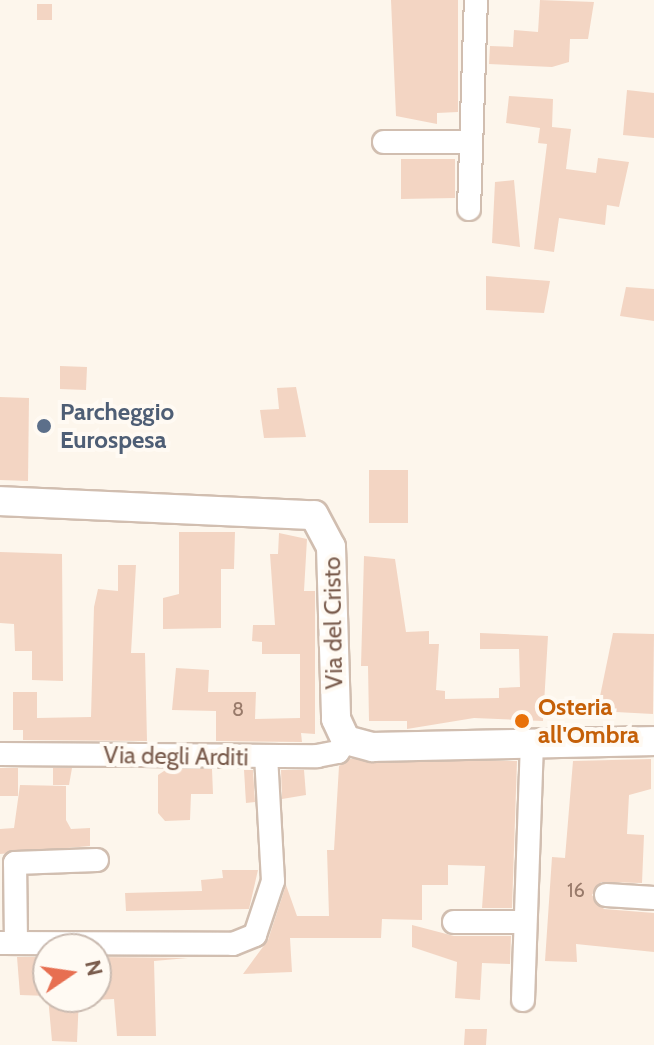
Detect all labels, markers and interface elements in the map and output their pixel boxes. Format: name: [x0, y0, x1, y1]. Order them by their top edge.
place label: Parcheggio Eurospesa: [60, 398, 174, 454]
marker: Parcheggio Eurospesa: [35, 417, 53, 435]
street label: Via del Cristo: [317, 556, 349, 690]
place label: Osteria all'Ombra: [538, 693, 639, 749]
house number: 8: [232, 697, 244, 721]
marker: Osteria all'Ombra: [513, 712, 531, 730]
street label: Via degli Arditi: [103, 740, 249, 772]
house number: 16: [567, 878, 585, 902]
north arrow: [32, 933, 112, 1013]
text: N: [79, 957, 109, 979]

